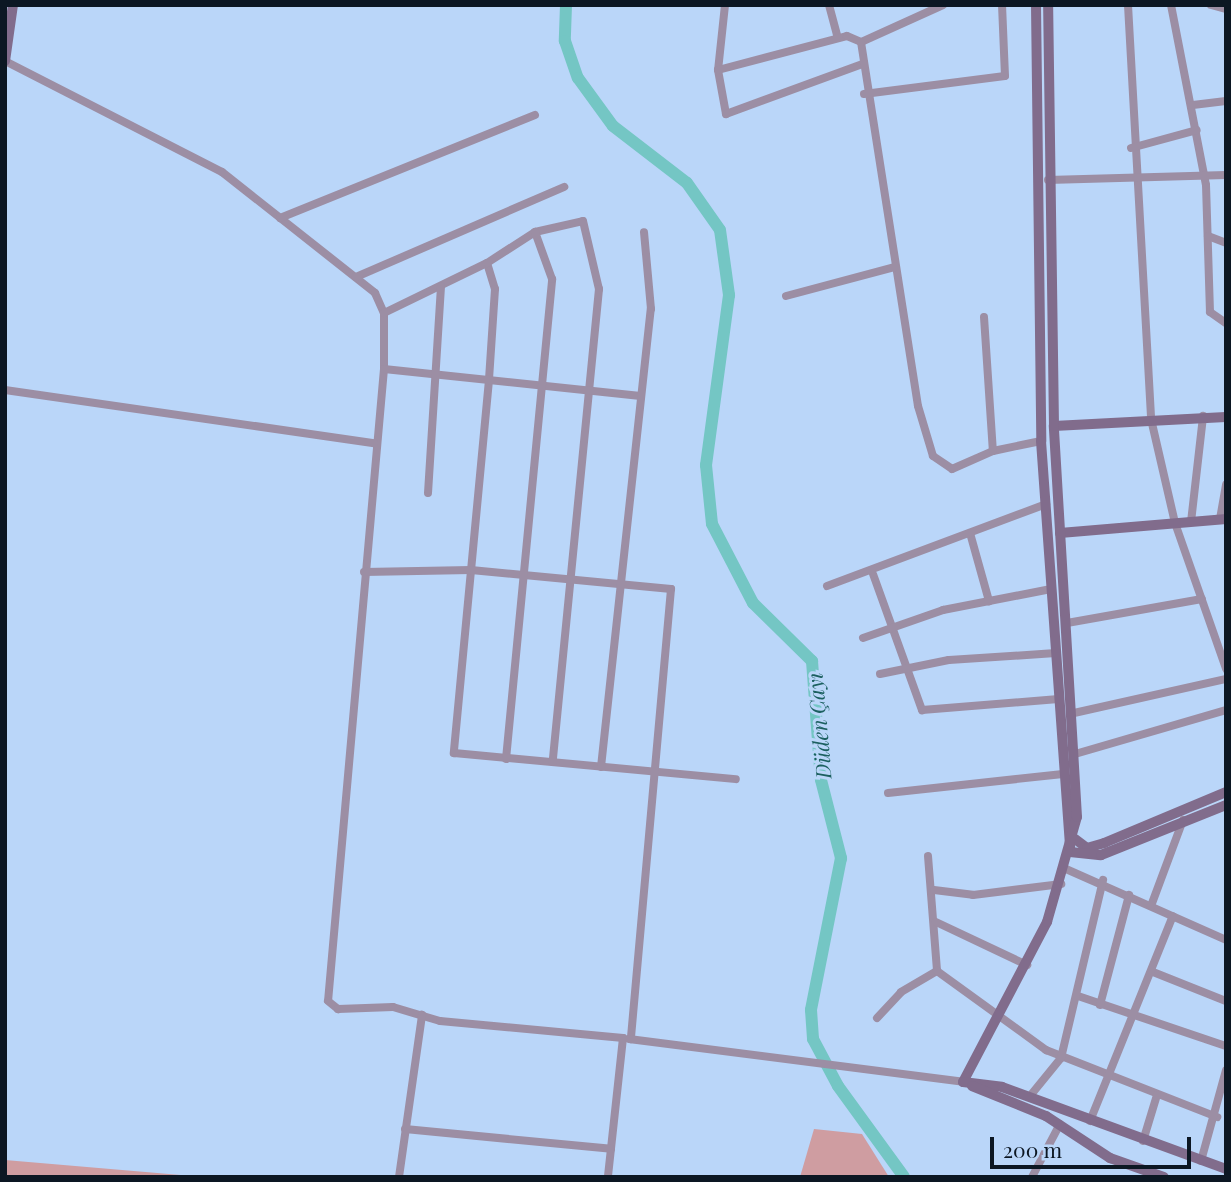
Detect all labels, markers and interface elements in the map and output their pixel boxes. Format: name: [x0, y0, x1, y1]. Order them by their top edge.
water label: Düden Çayı: [801, 672, 835, 780]
scale bar: [993, 1122, 1194, 1166]
text: 200 m: [1003, 1135, 1062, 1163]

